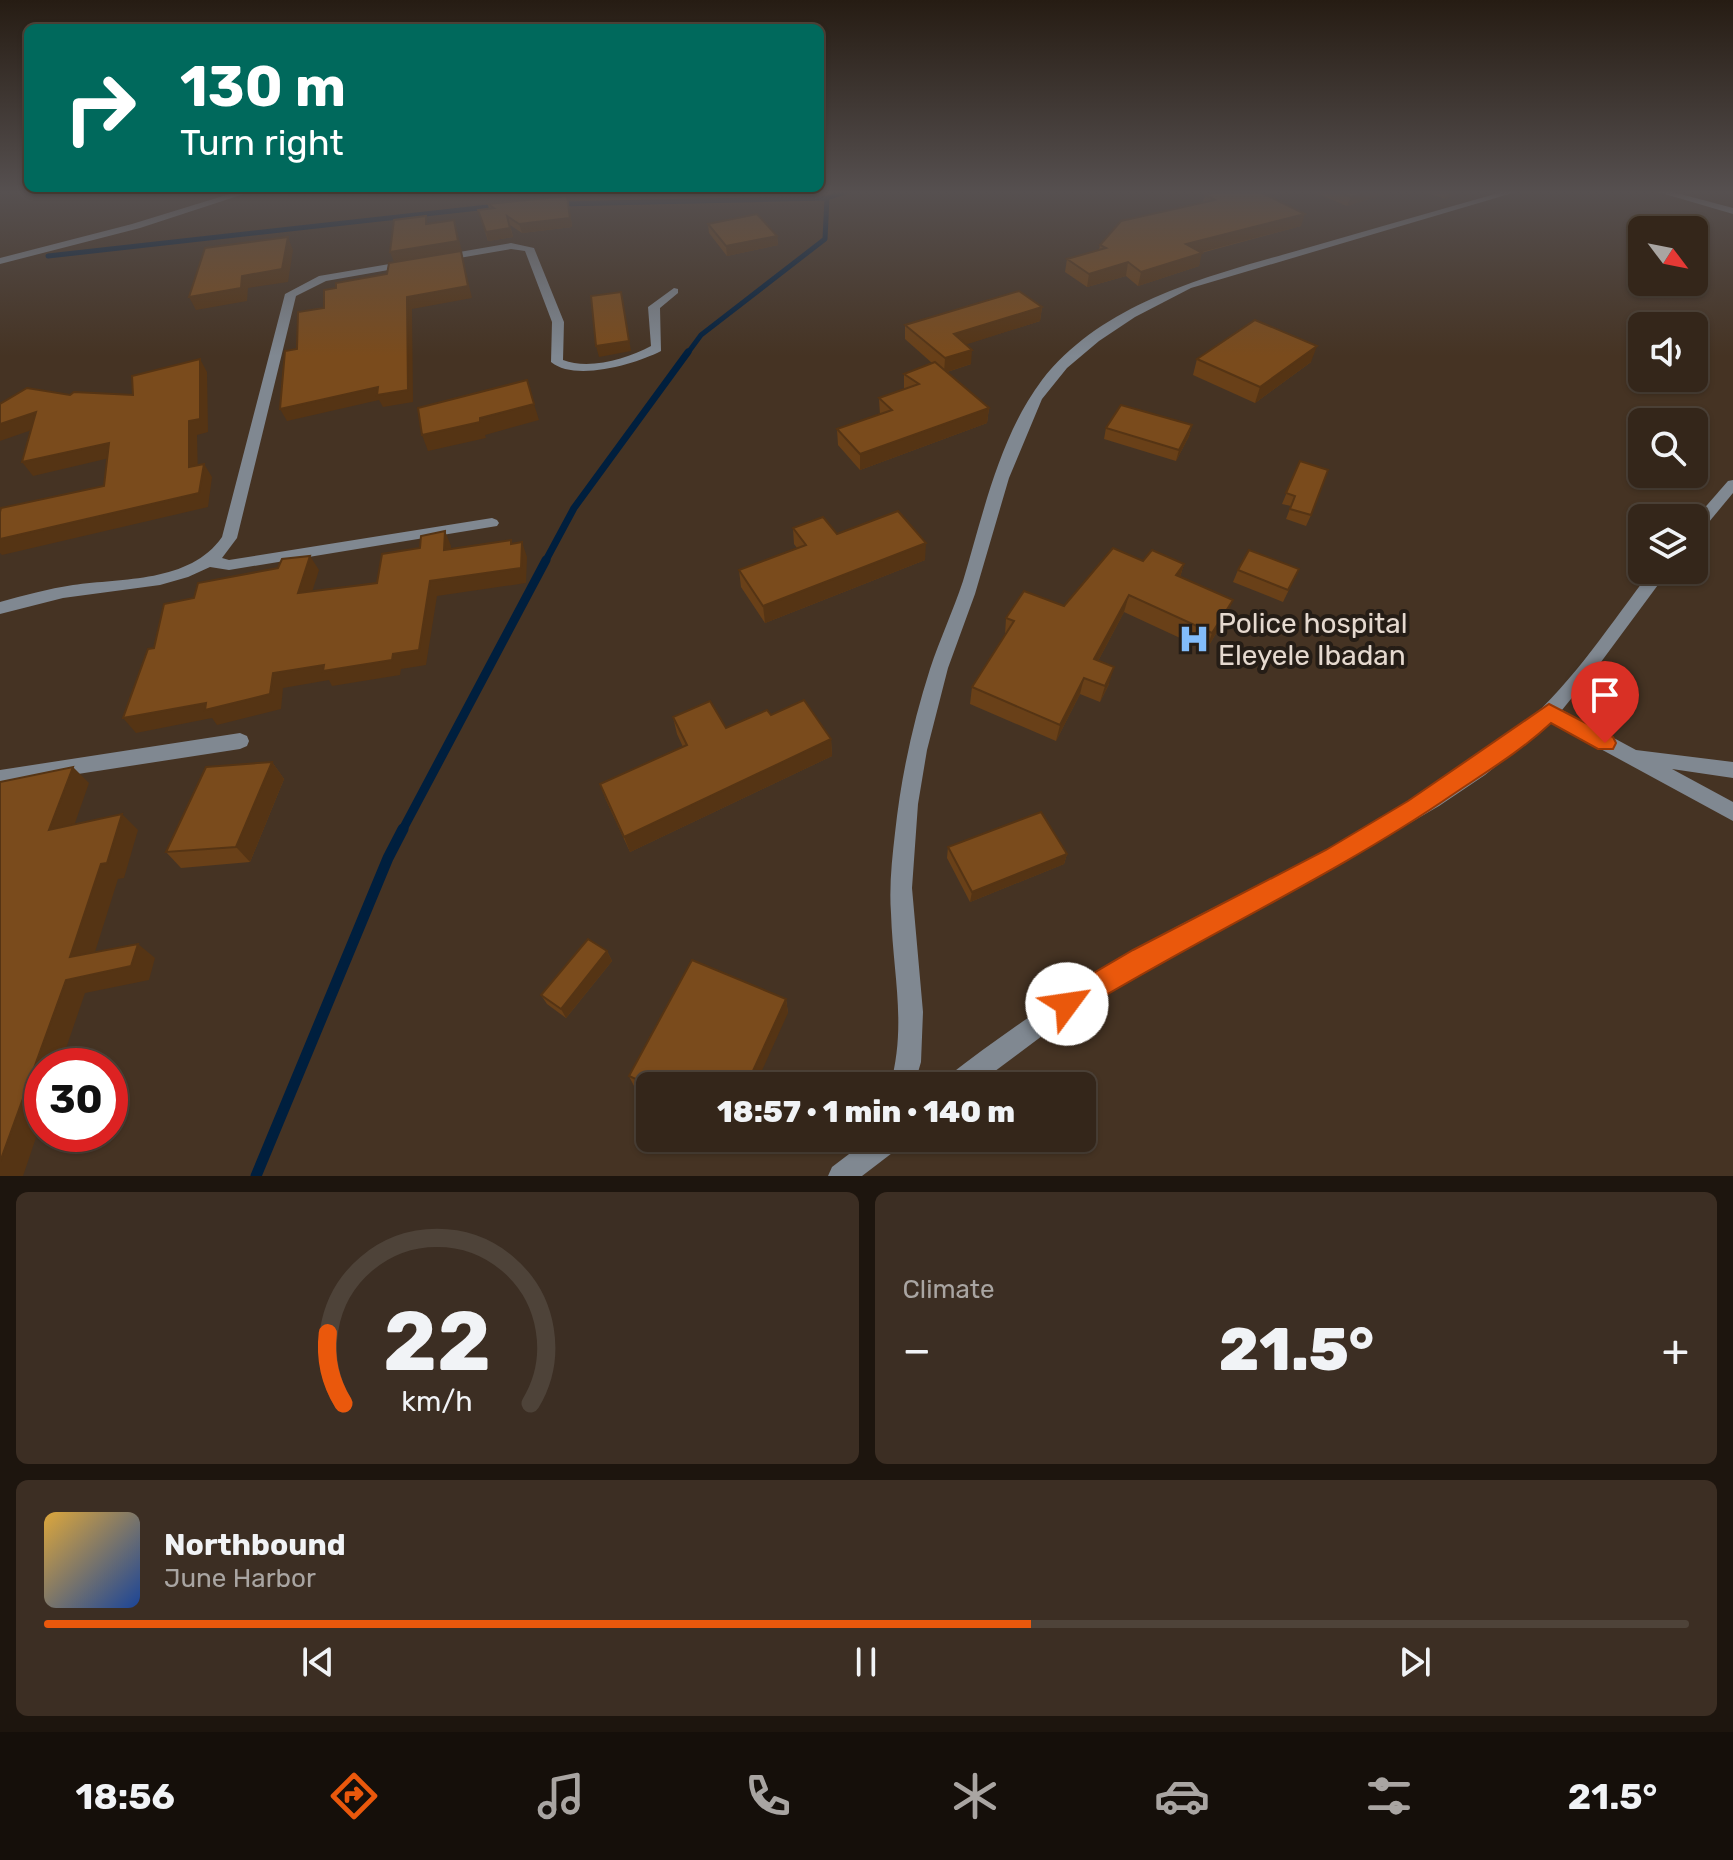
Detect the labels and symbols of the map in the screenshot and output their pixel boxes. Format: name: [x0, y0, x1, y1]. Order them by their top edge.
north arrow: [1628, 216, 1708, 296]
place label: Police hospital Eleyele Ibadan: [1218, 607, 1408, 672]
hospital icon: Police hospital Eleyele Ibadan: [1177, 622, 1211, 656]
pin: [1571, 661, 1639, 743]
position arrow: [1025, 962, 1109, 1046]
speed limit sign: 30: [24, 1048, 128, 1152]

